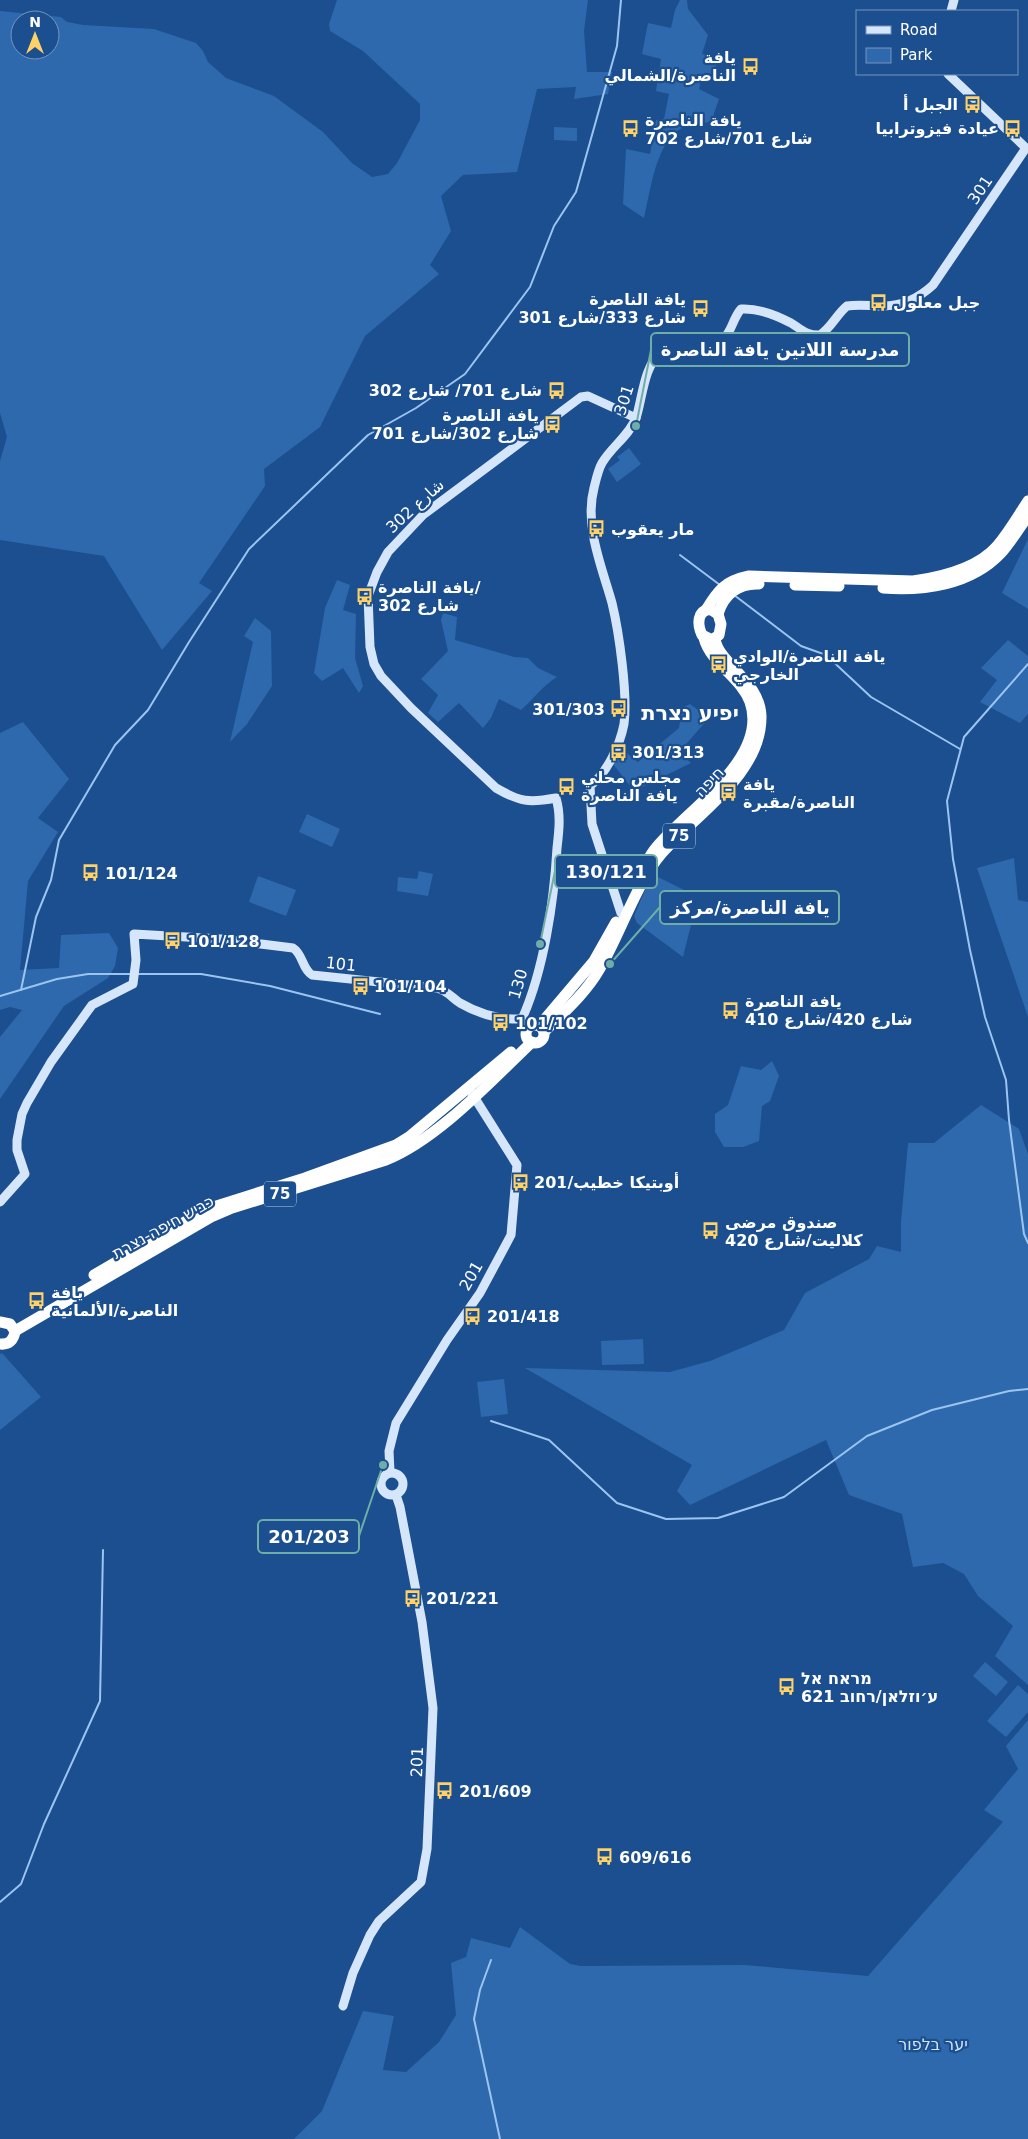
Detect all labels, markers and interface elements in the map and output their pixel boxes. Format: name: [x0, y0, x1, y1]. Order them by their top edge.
north arrow: [10, 10, 60, 60]
legend: [856, 10, 1018, 75]
text: N: [29, 14, 41, 30]
text: Road: [900, 21, 938, 39]
text: Park: [900, 46, 933, 64]
place label: يافة الناصرة/الشمالي: [605, 48, 736, 86]
bus stop icon: يافة الناصرة/الشمالي: [740, 56, 760, 76]
place label: الجبل أ: [903, 94, 958, 114]
bus stop icon: الجبل أ: [962, 94, 982, 114]
place label: يافة الناصرة شارع 701/شارع 702: [645, 111, 813, 148]
bus stop icon: عيادة فيزوترابيا: [1003, 118, 1023, 138]
bus stop icon: يافة الناصرة شارع 701/شارع 702: [621, 119, 641, 139]
place label: عيادة فيزوترابيا: [875, 119, 999, 138]
street label: 301: [964, 172, 996, 208]
place label: يافة الناصرة شارع 333/شارع 301: [518, 290, 686, 327]
bus stop icon: جبل معلول: [869, 292, 889, 312]
place label: جبل معلول: [893, 293, 980, 312]
bus stop icon: يافة الناصرة شارع 333/شارع 301: [690, 298, 710, 318]
callout: مدرسة اللاتين يافة الناصرة: [651, 333, 909, 366]
text: مدرسة اللاتين يافة الناصرة: [661, 339, 899, 361]
bus stop icon: شارع 701/ شارع 302: [546, 380, 566, 400]
place label: شارع 701/ شارع 302: [369, 381, 542, 400]
street label: 301: [610, 383, 638, 417]
place label: يافة الناصرة شارع 302/شارع 701: [371, 406, 539, 443]
bus stop icon: يافة الناصرة شارع 302/شارع 701: [543, 414, 563, 434]
street label: شارع 302: [382, 475, 448, 538]
bus stop icon: مار يعقوب: [587, 519, 607, 539]
place label: مار يعقوب: [611, 520, 694, 539]
place label: يافة الناصرة/ شارع 302: [378, 578, 481, 615]
bus stop icon: يافة الناصرة/ شارع 302: [354, 586, 374, 606]
place label: يافة الناصرة/الوادي الخارجي: [733, 647, 885, 685]
bus stop icon: يافة الناصرة/الوادي الخارجي: [709, 655, 729, 675]
bus stop icon: 301/303: [609, 699, 629, 719]
place label: 301/303: [532, 700, 605, 719]
district label: יפיע נצרת: [641, 701, 739, 725]
bus stop icon: 301/313: [608, 742, 628, 762]
place label: 301/313: [632, 743, 705, 762]
street label: חיפה: [690, 763, 728, 801]
place label: مجلس محلي يافة الناصرة: [581, 768, 681, 805]
place label: يافة الناصرة/مقبرة: [743, 775, 855, 812]
bus stop icon: مجلس محلي يافة الناصرة: [557, 776, 577, 796]
bus stop icon: يافة الناصرة/مقبرة: [719, 783, 739, 803]
road number: 75: [663, 824, 695, 848]
callout: 130/121: [555, 855, 657, 888]
text: 130/121: [565, 861, 647, 882]
bus stop icon: 101/124: [81, 863, 101, 883]
place label: 101/124: [105, 864, 178, 883]
callout: يافة الناصرة/مركز: [660, 891, 839, 924]
text: يافة الناصرة/مركز: [669, 897, 830, 919]
bus stop icon: 101/128: [163, 931, 183, 951]
place label: 101/128: [187, 932, 260, 951]
street label: 101: [325, 953, 357, 975]
street label: 130: [505, 967, 531, 1001]
bus stop icon: 101/104: [350, 976, 370, 996]
place label: 101/104: [374, 977, 447, 996]
place label: يافة الناصرة شارع 420/شارع 410: [745, 992, 913, 1029]
bus stop icon: يافة الناصرة شارع 420/شارع 410: [721, 1000, 741, 1020]
bus stop icon: 101/102: [491, 1013, 511, 1033]
place label: 101/102: [515, 1014, 588, 1033]
bus stop icon: أوبتيكا خطيب/201: [510, 1172, 530, 1192]
place label: أوبتيكا خطيب/201: [534, 1172, 679, 1192]
road number: 75: [264, 1182, 296, 1206]
street label: כביש חיפה-נצרת: [109, 1191, 217, 1263]
place label: صندوق مرضى كلاليت/شارع 420: [725, 1213, 863, 1250]
bus stop icon: صندوق مرضى كلاليت/شارع 420: [701, 1221, 721, 1241]
street label: 201: [455, 1258, 487, 1294]
place label: يافة الناصرة/الألمانية: [51, 1283, 178, 1320]
bus stop icon: يافة الناصرة/الألمانية: [27, 1291, 47, 1311]
bus stop icon: 201/418: [463, 1306, 483, 1326]
place label: 201/418: [487, 1307, 560, 1326]
callout: 201/203: [258, 1520, 359, 1553]
text: 201/203: [268, 1526, 350, 1547]
bus stop icon: 201/221: [402, 1588, 422, 1608]
place label: 201/221: [426, 1589, 499, 1608]
place label: מראח אל ע׳וזלאן/רחוב 621: [801, 1669, 938, 1706]
bus stop icon: מראח אל ע׳וזלאן/רחוב 621: [777, 1677, 797, 1697]
street label: 201: [407, 1746, 427, 1778]
bus stop icon: 201/609: [435, 1781, 455, 1801]
place label: 201/609: [459, 1782, 532, 1801]
bus stop icon: 609/616: [595, 1847, 615, 1867]
place label: 609/616: [619, 1848, 692, 1867]
park label: יער בלפור: [898, 2035, 968, 2054]

